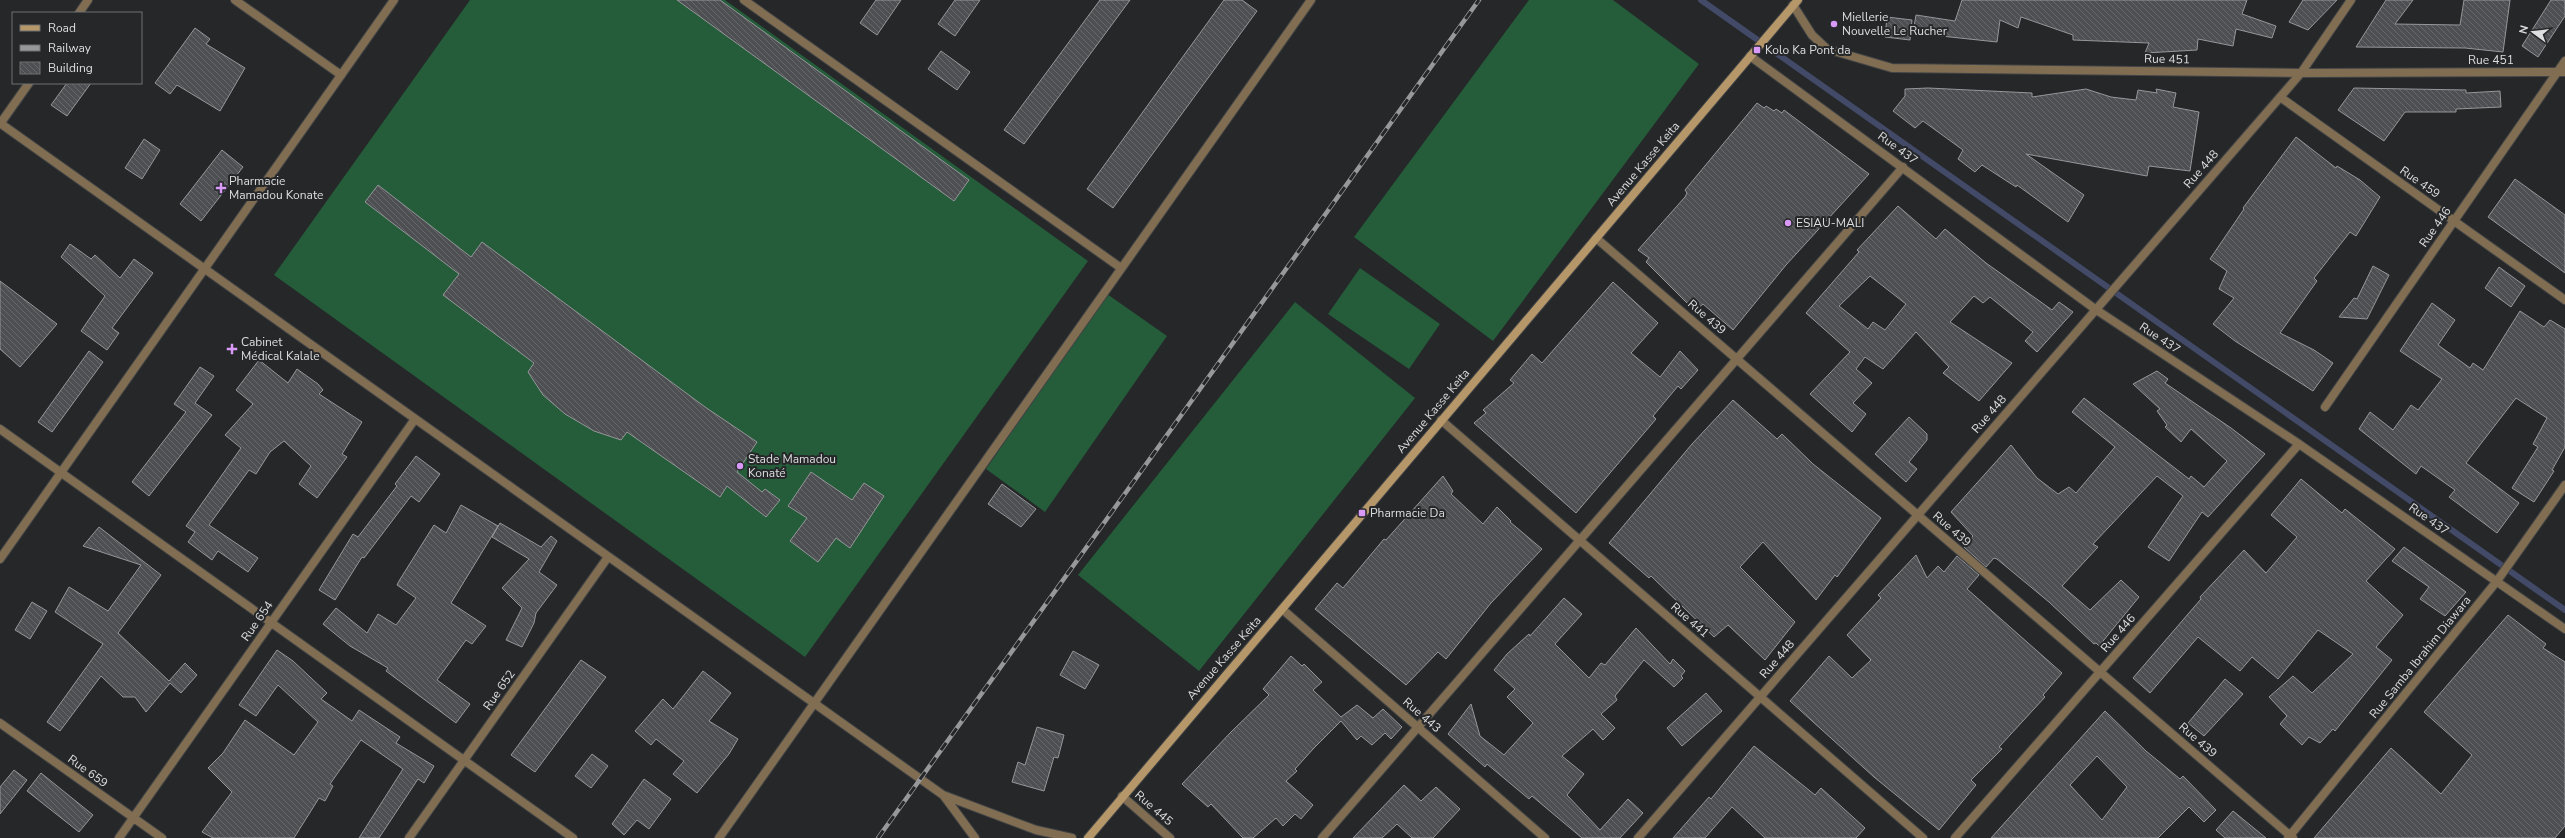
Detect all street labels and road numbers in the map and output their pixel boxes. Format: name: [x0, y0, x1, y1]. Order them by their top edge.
street label: Rue 451: [2144, 51, 2190, 67]
street label: Rue 451: [2468, 52, 2514, 68]
street label: Avenue Kasse Keita: [1603, 118, 1683, 210]
street label: Rue 437: [1875, 128, 1921, 168]
street label: Rue 448: [2180, 146, 2222, 192]
street label: Rue 459: [2397, 162, 2443, 202]
street label: Rue 446: [2415, 204, 2455, 250]
street label: Rue 439: [1684, 296, 1730, 338]
street label: Rue 437: [2136, 319, 2184, 357]
street label: Avenue Kasse Keita: [1393, 365, 1473, 457]
street label: Rue 448: [1968, 391, 2010, 437]
street label: Rue 437: [2406, 499, 2452, 539]
street label: Rue 439: [1929, 508, 1975, 550]
street label: Rue Samba Ibrahim Diawara: [2366, 592, 2474, 722]
street label: Rue 654: [237, 598, 277, 644]
street label: Rue 441: [1667, 599, 1713, 641]
street label: Rue 446: [2097, 610, 2139, 656]
street label: Avenue Kasse Keita: [1183, 613, 1265, 703]
street label: Rue 448: [1756, 636, 1798, 682]
street label: Rue 652: [479, 667, 519, 713]
street label: Rue 443: [1399, 694, 1445, 736]
street label: Rue 439: [2175, 719, 2221, 761]
street label: Rue 659: [65, 751, 111, 791]
street label: Rue 445: [1131, 787, 1177, 829]

